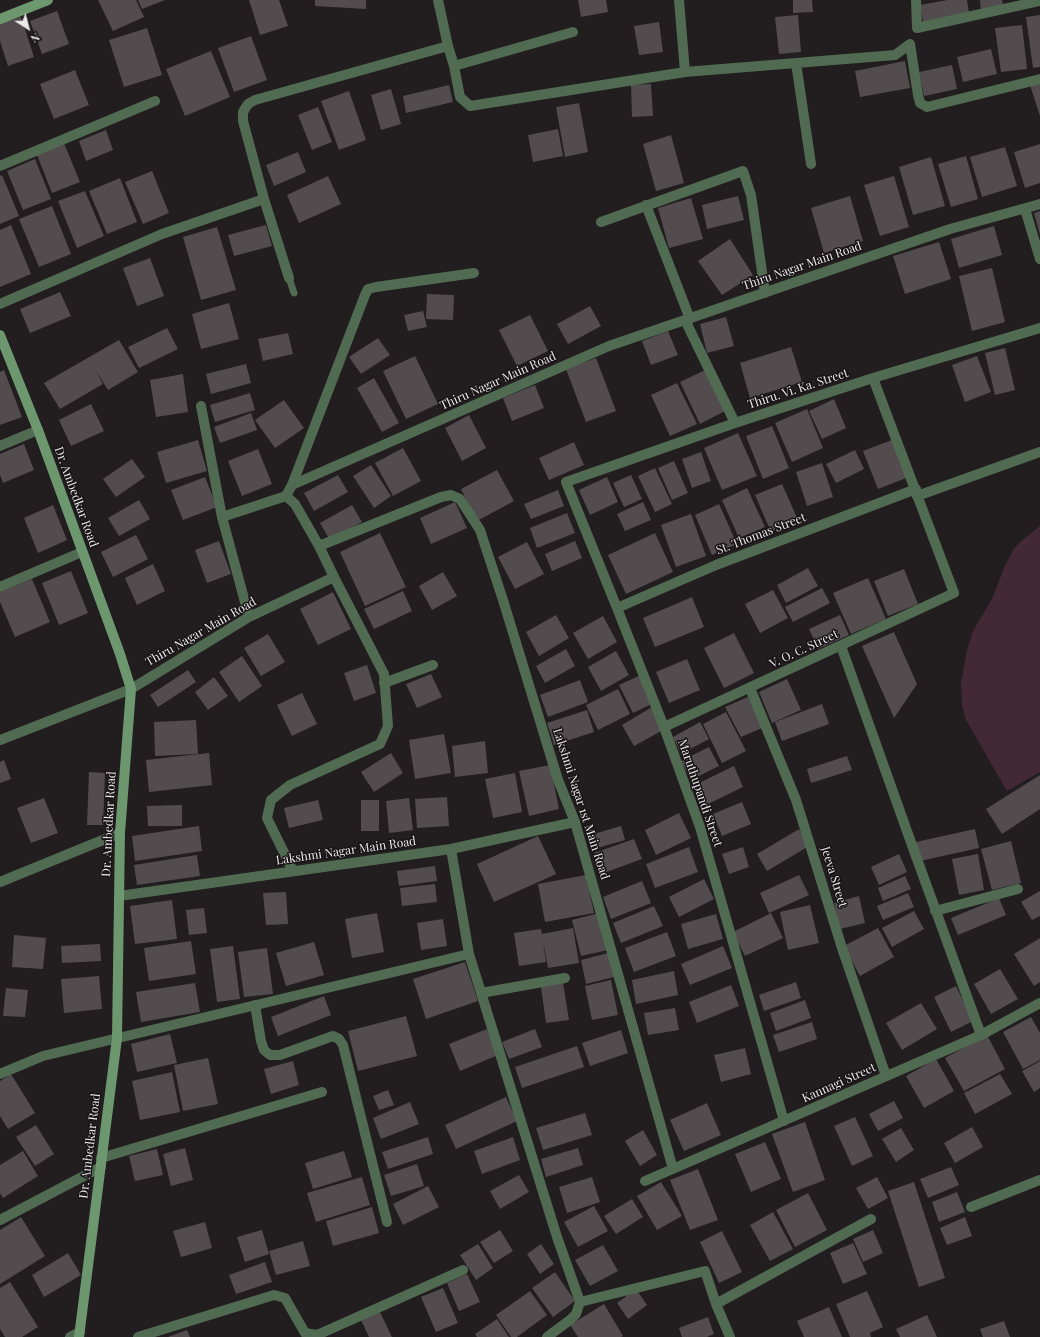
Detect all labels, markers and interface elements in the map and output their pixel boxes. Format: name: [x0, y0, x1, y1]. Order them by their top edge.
north arrow: [8, 8, 48, 48]
text: N: [28, 30, 43, 47]
street label: Thiru Nagar Main Road: [740, 239, 864, 293]
street label: Thiru Nagar Main Road: [438, 349, 558, 413]
street label: Thiru. Vi. Ka. Street: [746, 366, 850, 412]
street label: Dr. Ambedkar Road: [51, 445, 101, 549]
street label: St. Thomas Street: [714, 510, 808, 558]
street label: Thiru Nagar Main Road: [143, 594, 259, 670]
street label: V. O. C. Street: [767, 627, 841, 671]
street label: Lakshmi Nagar 1st Main Road: [550, 726, 612, 882]
street label: Maruthupandi Street: [675, 737, 725, 849]
street label: Dr. Ambedkar Road: [99, 771, 119, 877]
street label: Lakshmi Nagar Main Road: [275, 834, 417, 868]
street label: Jeeva Street: [818, 845, 850, 909]
street label: Kannagi Street: [800, 1060, 878, 1106]
street label: Dr. Ambedkar Road: [76, 1093, 104, 1199]

